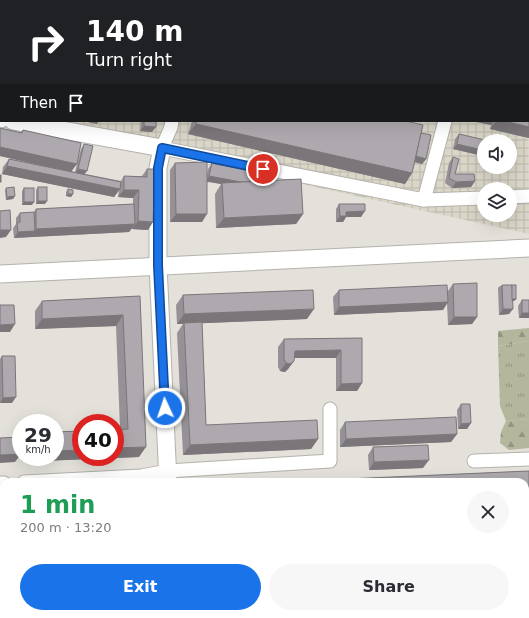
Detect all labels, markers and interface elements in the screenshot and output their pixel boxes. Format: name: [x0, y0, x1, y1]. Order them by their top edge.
text: 140 m: [86, 15, 183, 48]
icon: right: [20, 16, 72, 68]
text: Turn right: [86, 49, 172, 70]
icon: arrive: [65, 92, 87, 114]
text: Then: [20, 94, 57, 112]
map controls: [477, 134, 517, 222]
button: sound: [477, 134, 517, 174]
pin: [246, 152, 280, 186]
icon: arrive: [252, 158, 274, 180]
button: layers: [477, 182, 517, 222]
position arrow: [144, 387, 186, 429]
speed limit sign: 40: [72, 414, 124, 466]
text: 29: [24, 423, 52, 447]
text: km/h: [25, 444, 51, 455]
text: 1 min: [20, 491, 95, 519]
button: close: [467, 491, 509, 533]
text: 200 m · 13:20: [20, 520, 111, 535]
button: Exit: [20, 564, 261, 610]
button: Share: [269, 564, 509, 610]

